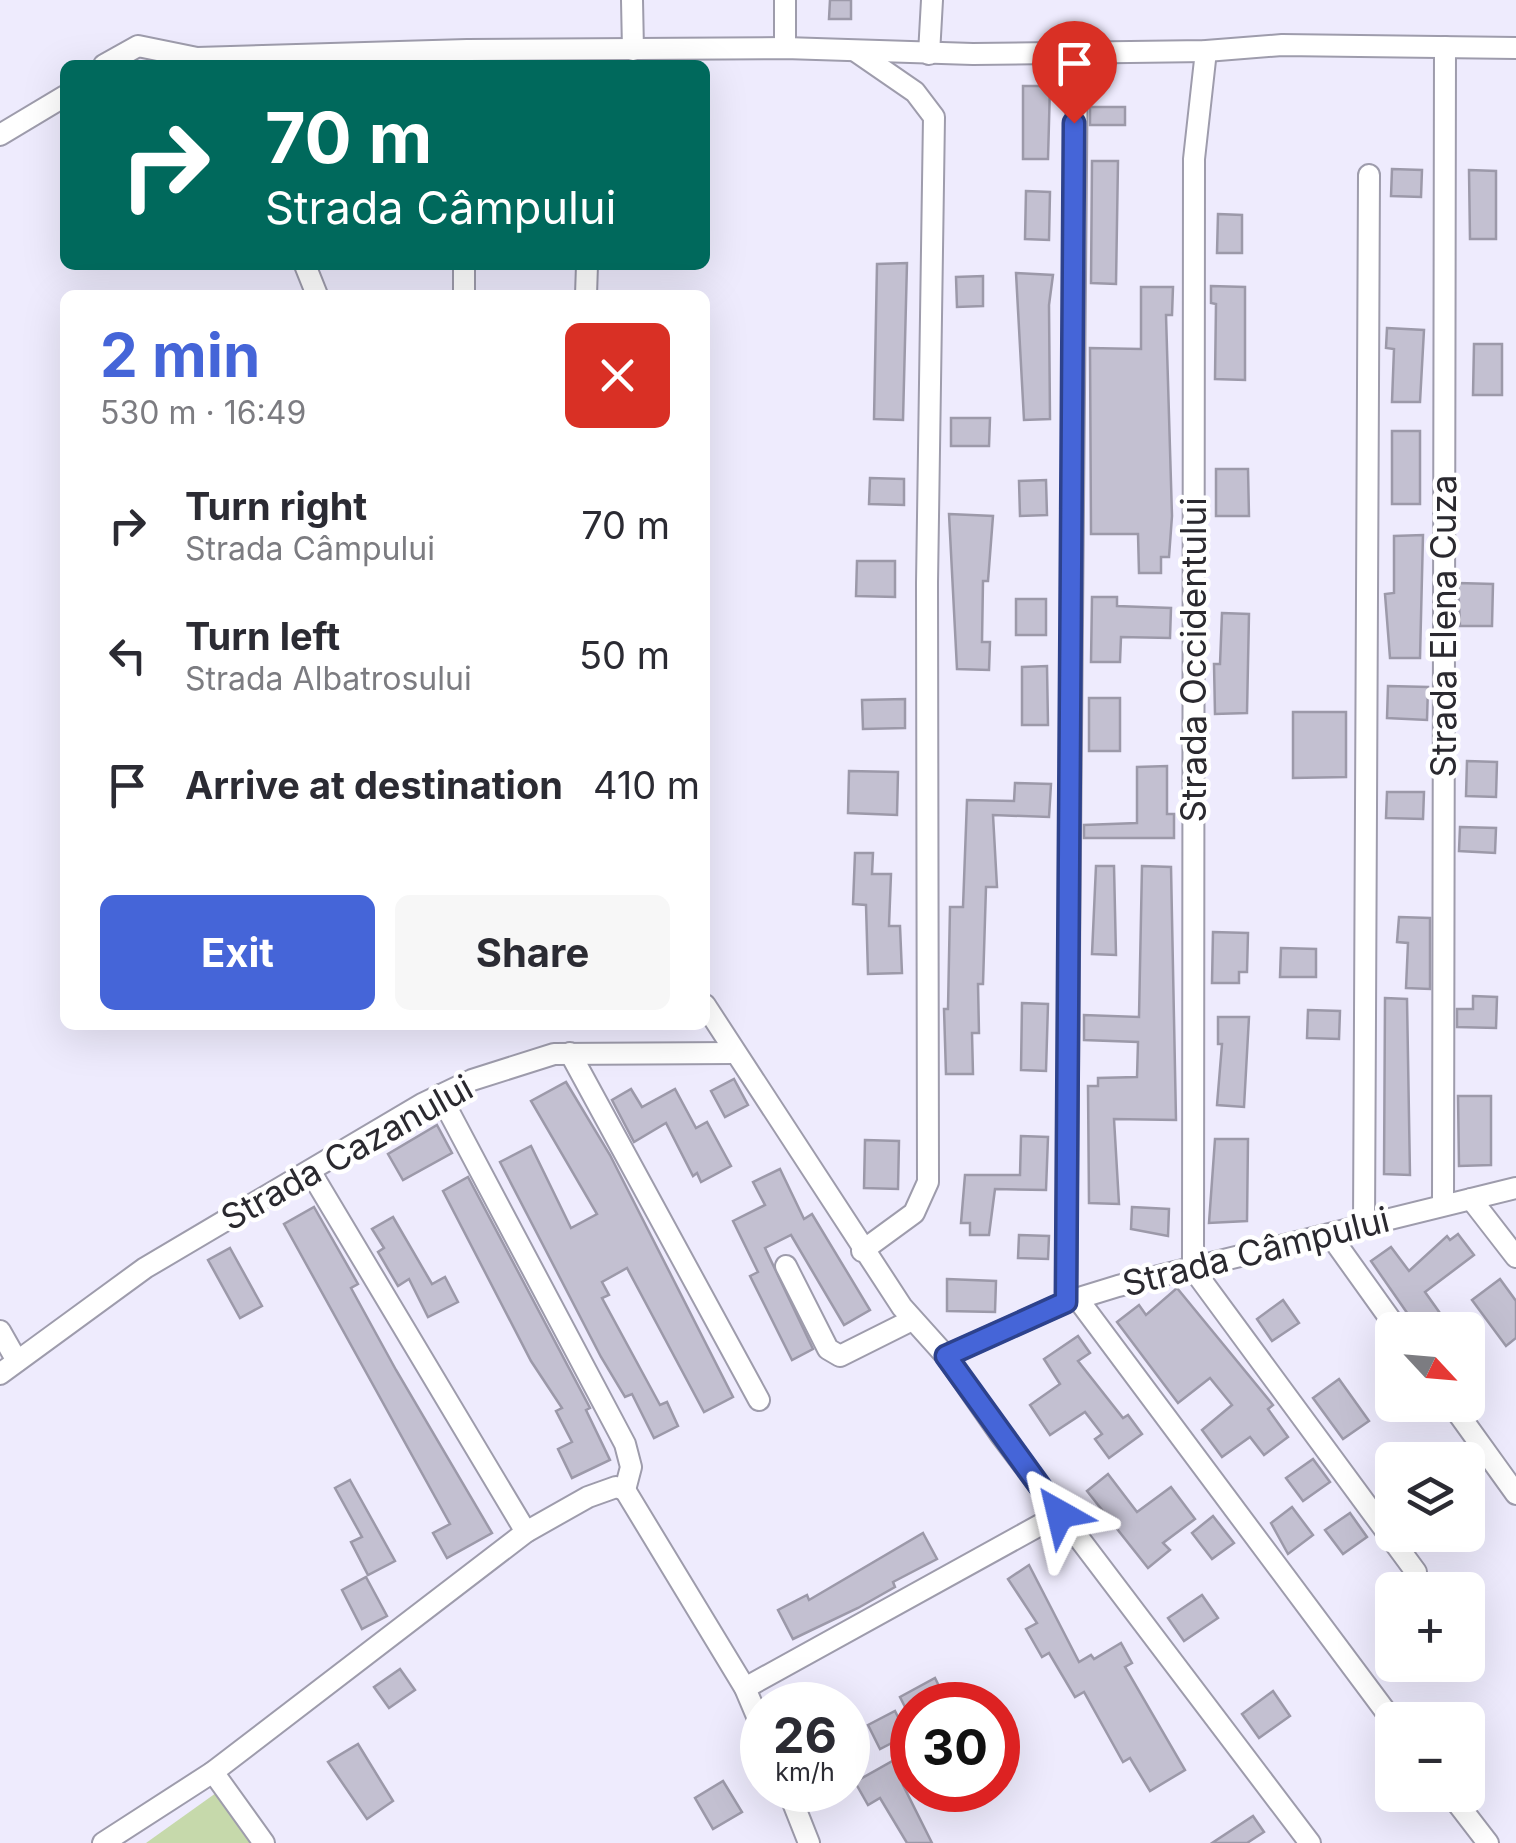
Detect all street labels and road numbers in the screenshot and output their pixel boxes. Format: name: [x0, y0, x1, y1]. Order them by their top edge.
street label: Strada Elena Cuza: [1422, 474, 1464, 778]
street label: Strada Occidentului: [1172, 497, 1214, 823]
street label: Strada Cazanului: [213, 1066, 480, 1239]
street label: Strada Câmpului: [1118, 1198, 1393, 1304]

